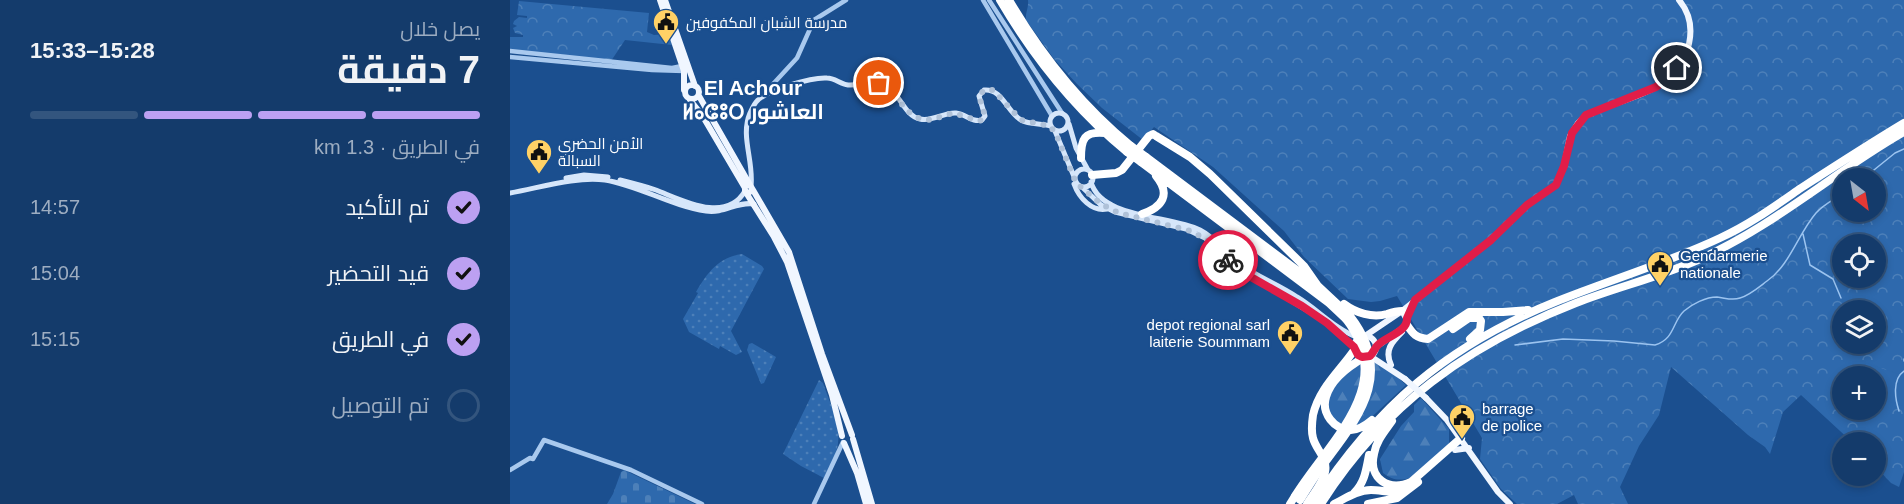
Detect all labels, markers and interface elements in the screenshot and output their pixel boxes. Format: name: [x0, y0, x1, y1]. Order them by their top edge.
public building icon: مدرسة الشبان المكفوفين: [651, 7, 681, 45]
place label: مدرسة الشبان المكفوفين: [686, 14, 847, 33]
text: يصل خلال: [400, 18, 480, 40]
text: 15:28–15:33: [30, 38, 155, 63]
pin: [1651, 42, 1702, 93]
text: 7 دقيقة: [337, 48, 480, 91]
icon: home: [1660, 51, 1693, 84]
pin: [853, 57, 904, 108]
icon: bag: [862, 66, 895, 99]
district label: El Achour ⵍⴰⵛⵓⵔ العاشور: [682, 76, 824, 125]
place label: الأمن الحضري السبالة: [558, 135, 643, 169]
text: في الطريق · 1.3 km: [314, 136, 480, 158]
public building icon: الأمن الحضري السبالة: [524, 137, 554, 175]
north arrow: [1832, 168, 1886, 222]
map controls: [1832, 168, 1886, 486]
icon: check: [447, 191, 480, 224]
text: تم التأكيد: [346, 195, 429, 220]
text: 14:57: [30, 196, 80, 218]
courier: [1198, 230, 1258, 290]
button: locate: [1832, 234, 1886, 288]
icon: bike: [1212, 244, 1245, 277]
place label: Gendarmerie nationale: [1680, 247, 1768, 281]
public building icon: Gendarmerie nationale: [1645, 249, 1675, 287]
icon: check: [447, 257, 480, 290]
text: قيد التحضير: [328, 261, 429, 286]
text: 15:04: [30, 262, 80, 284]
button: layers: [1832, 300, 1886, 354]
place label: depot regional sarl laiterie Soummam: [1147, 316, 1270, 350]
public building icon: depot regional sarl laiterie Soummam: [1275, 318, 1305, 356]
icon: check: [447, 323, 480, 356]
text: في الطريق: [332, 327, 429, 352]
text: 15:15: [30, 328, 80, 350]
button: +: [1832, 366, 1886, 420]
text: تم التوصيل: [331, 393, 429, 418]
place label: barrage de police: [1482, 400, 1542, 434]
public building icon: barrage de police: [1447, 402, 1477, 440]
button: −: [1832, 432, 1886, 486]

